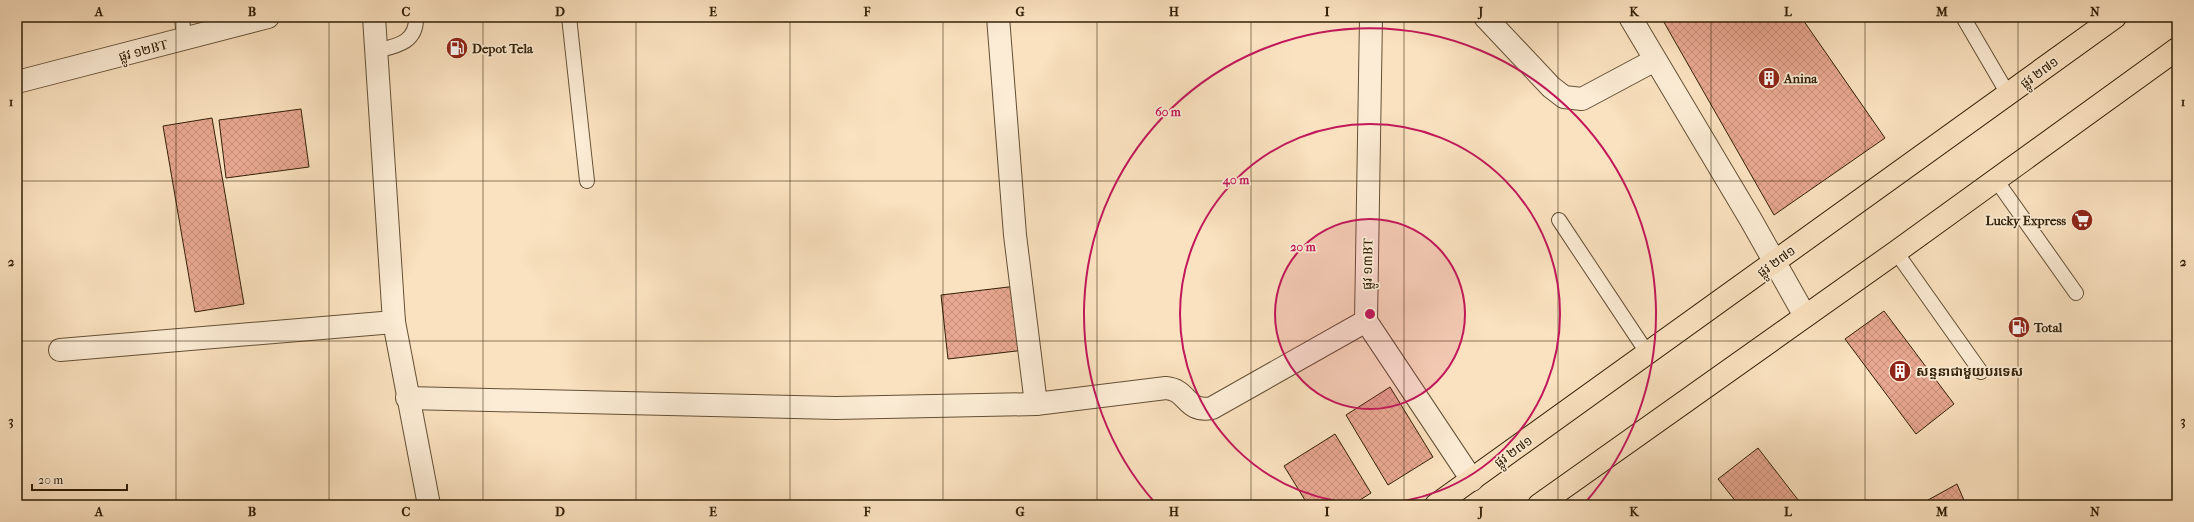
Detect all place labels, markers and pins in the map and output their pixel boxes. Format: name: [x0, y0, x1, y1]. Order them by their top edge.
fuel station icon: Depot Tela: [444, 35, 470, 61]
place label: Depot Tela: [472, 41, 534, 57]
building icon: Anina: [1756, 65, 1782, 91]
place label: Anina: [1783, 71, 1818, 86]
supermarket icon: Lucky Express: [2069, 207, 2095, 233]
place label: Lucky Express: [1986, 213, 2066, 229]
centre of rings: [1363, 307, 1377, 321]
fuel station icon: Total: [2006, 314, 2032, 340]
place label: Total: [2033, 320, 2063, 335]
building icon: សន្ទនាជាមួយបរទេស: [1887, 358, 1913, 384]
place label: សន្ទនាជាមួយបរទេស: [1916, 364, 2023, 380]

